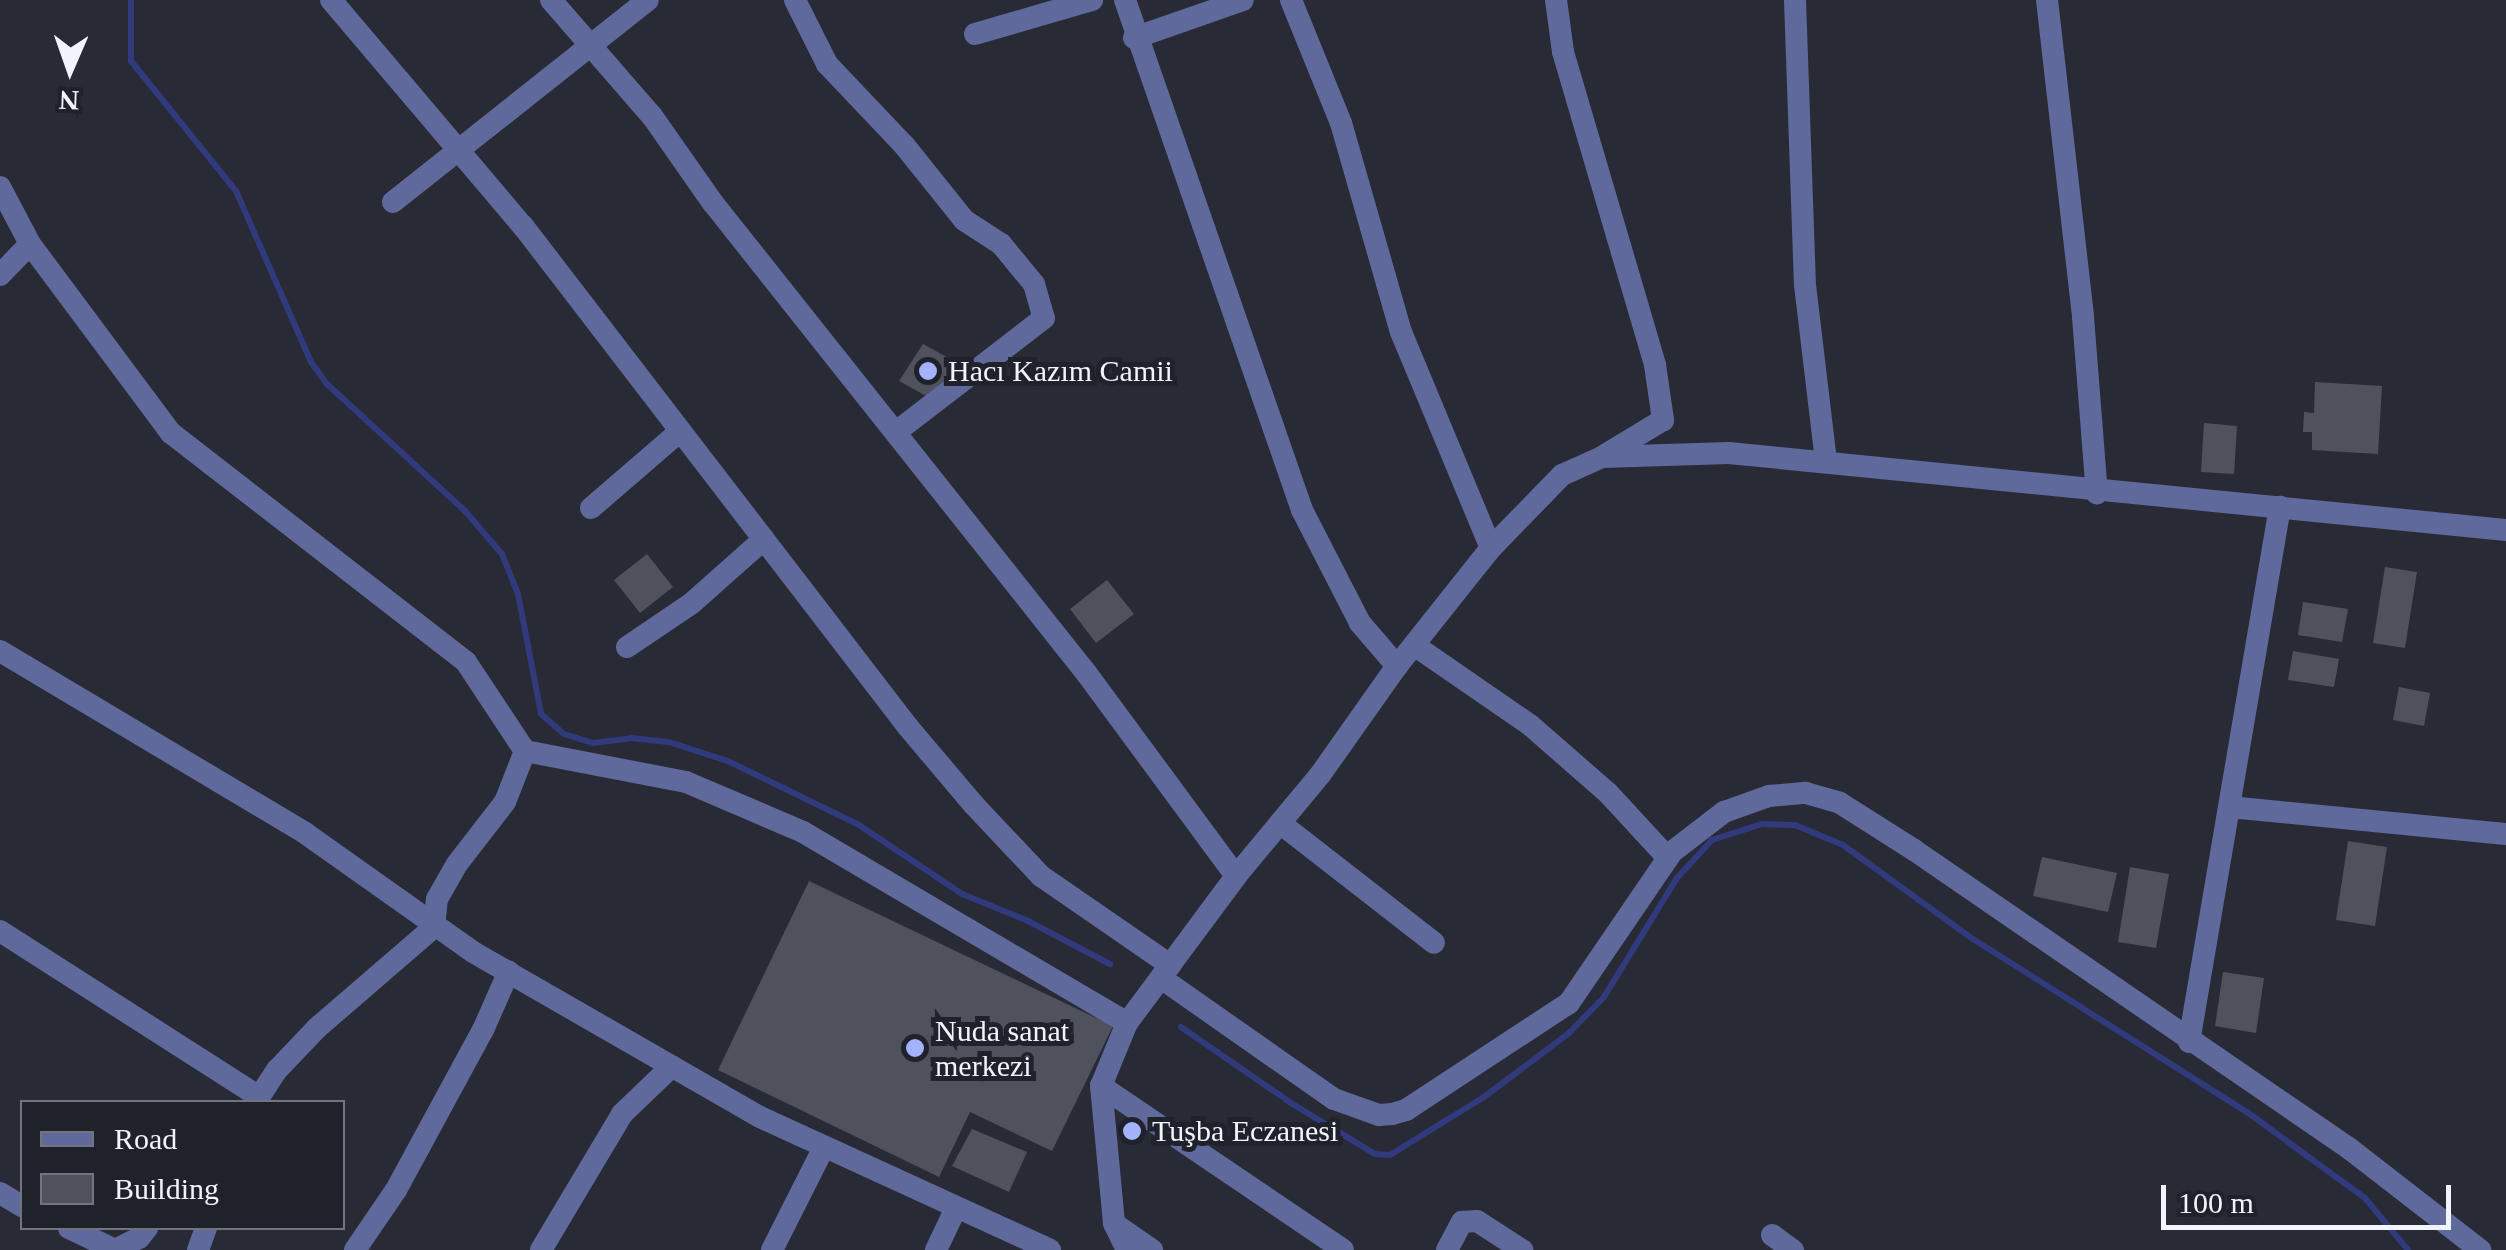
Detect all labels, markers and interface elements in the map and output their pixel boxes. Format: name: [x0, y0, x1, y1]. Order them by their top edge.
north arrow: [20, 20, 120, 120]
text: N: [58, 85, 80, 116]
place label: Hacı Kazım Camii: [948, 353, 1173, 389]
marker: Hacı Kazım Camii: [917, 360, 939, 382]
place label: Nuda sanat merkezi: [935, 1013, 1069, 1084]
marker: Nuda sanat merkezi: [904, 1037, 926, 1059]
legend: [20, 1100, 345, 1230]
place label: Tuşba Eczanesi: [1152, 1113, 1338, 1149]
marker: Tuşba Eczanesi: [1121, 1120, 1143, 1142]
text: Road: [114, 1122, 177, 1155]
scale bar: [2166, 1165, 2456, 1227]
text: Building: [114, 1172, 219, 1205]
text: 100 m: [2178, 1186, 2254, 1219]

